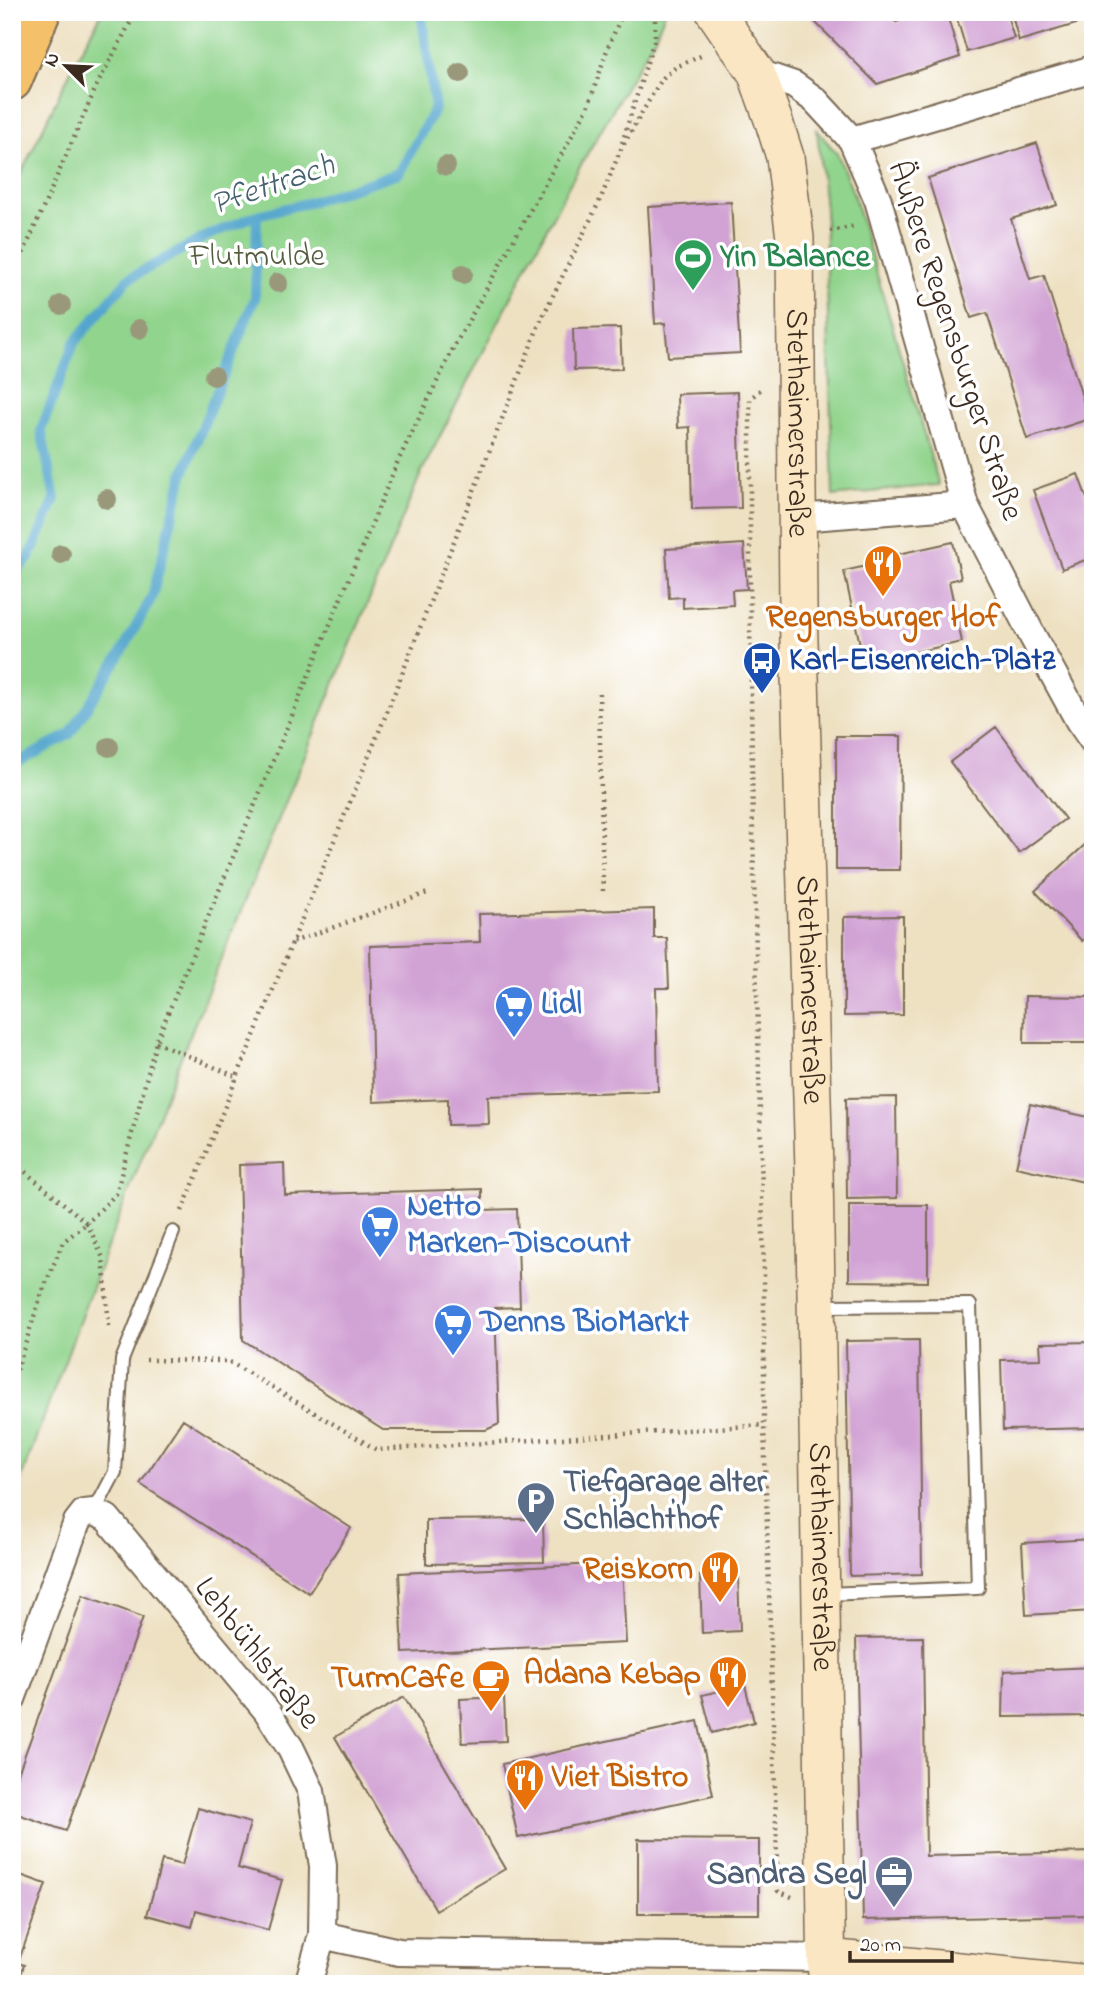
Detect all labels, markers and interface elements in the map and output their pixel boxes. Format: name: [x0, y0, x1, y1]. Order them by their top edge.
north arrow: [32, 32, 102, 102]
text: N: [38, 49, 68, 71]
water label: Pfettrach: [205, 142, 342, 229]
street label: Äußere Regensburger Straße: [874, 155, 1035, 527]
park label: Flutmulde: [188, 234, 326, 281]
place label: Yin Balance: [719, 235, 872, 282]
sports icon: Yin Balance: [672, 237, 714, 292]
street label: Stethaimerstraße: [772, 308, 821, 538]
restaurant icon: Regensburger Hof: [862, 543, 904, 598]
place label: Regensburger Hof: [766, 595, 1001, 643]
place label: Karl-Eisenreich-Platz: [789, 638, 1056, 685]
bus stop icon: Karl-Eisenreich-Platz: [741, 640, 783, 695]
street label: Stethaimerstraße: [782, 875, 836, 1106]
place label: Lidl: [541, 982, 582, 1029]
supermarket icon: Lidl: [493, 984, 535, 1039]
place label: Netto Marken-Discount: [407, 1184, 631, 1268]
supermarket icon: Netto Marken-Discount: [359, 1204, 401, 1259]
place label: Denns BioMarkt: [478, 1300, 689, 1347]
supermarket icon: Denns BioMarkt: [432, 1302, 474, 1357]
street label: Stethaimerstraße: [795, 1442, 846, 1672]
place label: Tiefgarage alter Schlachthof: [563, 1460, 768, 1544]
parking icon: Tiefgarage alter Schlachthof: [515, 1480, 557, 1535]
place label: Reiskorn: [583, 1547, 693, 1594]
restaurant icon: Reiskorn: [699, 1549, 741, 1604]
street label: Lehbühlstraße: [181, 1568, 331, 1741]
place label: Adana Kebap: [524, 1652, 701, 1699]
restaurant icon: Adana Kebap: [707, 1654, 749, 1709]
place label: TurmCafe: [331, 1656, 466, 1703]
cafe icon: TurmCafe: [470, 1658, 512, 1713]
place label: Viet Bistro: [551, 1755, 688, 1802]
restaurant icon: Viet Bistro: [504, 1757, 546, 1812]
place label: Sandra Segl: [707, 1852, 867, 1900]
office icon: Sandra Segl: [873, 1854, 915, 1909]
scale bar: [850, 1919, 951, 1963]
text: 20 m: [860, 1931, 901, 1961]

